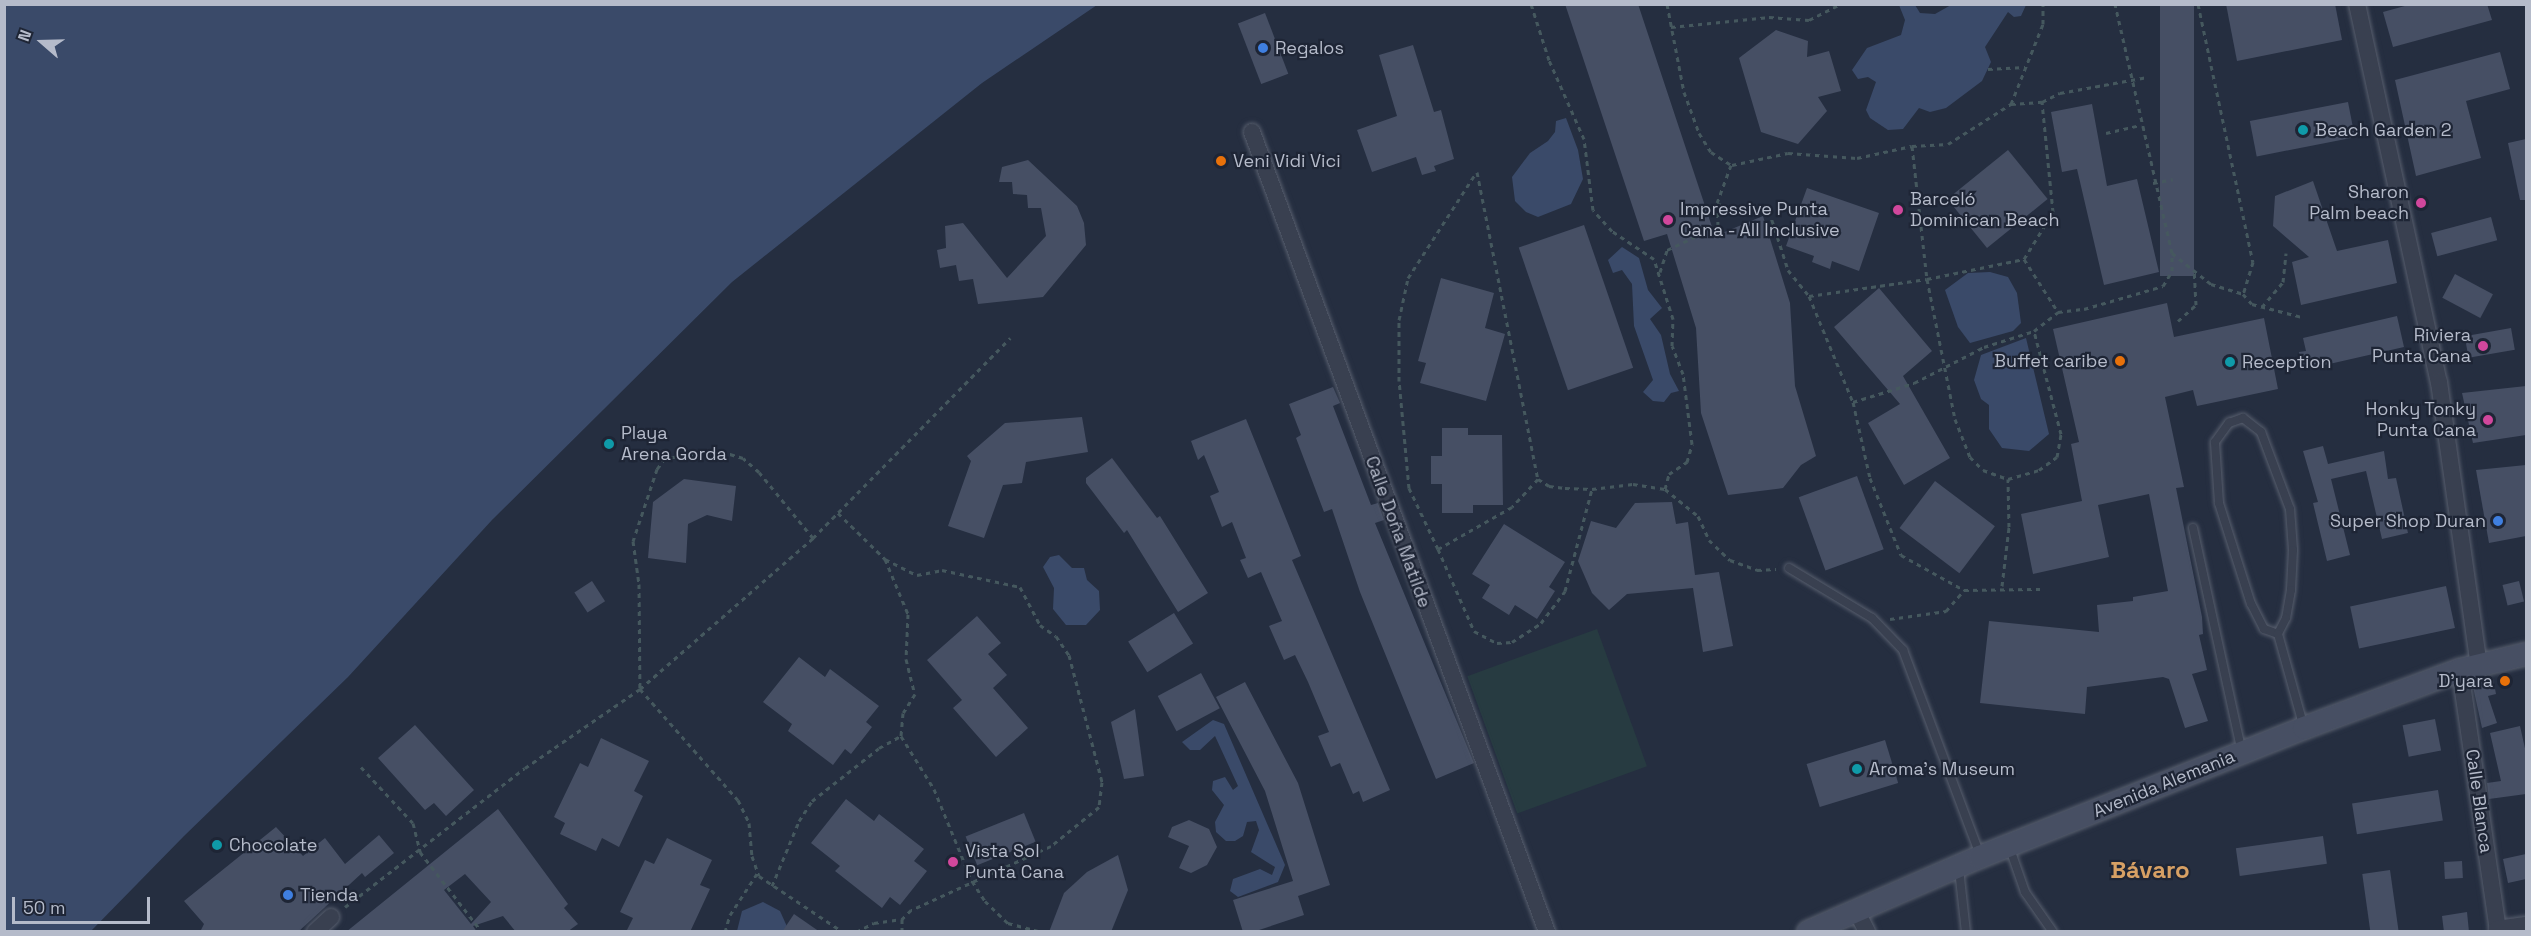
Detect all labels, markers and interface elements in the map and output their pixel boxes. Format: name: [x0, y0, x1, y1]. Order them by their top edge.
north arrow: [12, 12, 72, 72]
text: N: [13, 27, 36, 44]
place label: Regalos: [1275, 37, 1344, 59]
marker: Regalos: [1256, 41, 1270, 55]
place label: Beach Garden 2: [2315, 119, 2452, 141]
marker: Beach Garden 2: [2296, 123, 2310, 137]
place label: Veni Vidi Vici: [1233, 150, 1341, 172]
marker: Veni Vidi Vici: [1214, 154, 1228, 168]
place label: Sharon Palm beach: [2309, 182, 2409, 224]
place label: Barceló Dominican Beach: [1910, 189, 2060, 232]
marker: Sharon Palm beach: [2414, 196, 2428, 210]
place label: Impressive Punta Cana - All Inclusive: [1680, 199, 1841, 242]
marker: Barceló Dominican Beach: [1891, 203, 1905, 217]
marker: Impressive Punta Cana - All Inclusive: [1661, 213, 1675, 227]
place label: Riviera Punta Cana: [2372, 325, 2471, 368]
marker: Riviera Punta Cana: [2476, 339, 2490, 353]
place label: Buffet caribe: [1994, 350, 2108, 372]
place label: Reception: [2242, 351, 2332, 373]
marker: Buffet caribe: [2113, 354, 2127, 368]
marker: Reception: [2223, 355, 2237, 369]
place label: Honky Tonky Punta Cana: [2365, 399, 2476, 442]
marker: Honky Tonky Punta Cana: [2481, 413, 2495, 427]
place label: Playa Arena Gorda: [621, 423, 727, 466]
marker: Playa Arena Gorda: [602, 437, 616, 451]
street label: Calle Doña Matilde: [1361, 453, 1435, 611]
place label: Super Shop Duran: [2330, 510, 2486, 532]
marker: Super Shop Duran: [2491, 514, 2505, 528]
place label: D'yara: [2439, 670, 2493, 692]
marker: D'yara: [2498, 674, 2512, 688]
street label: Avenida Alemania: [2090, 746, 2238, 822]
street label: Calle Blanca: [2461, 748, 2497, 854]
place label: Aroma's Museum: [1869, 758, 2015, 780]
marker: Aroma's Museum: [1850, 762, 1864, 776]
place label: Chocolate: [229, 834, 317, 856]
marker: Chocolate: [210, 838, 224, 852]
place label: Vista Sol Punta Cana: [965, 841, 1064, 884]
marker: Vista Sol Punta Cana: [946, 855, 960, 869]
district label: Bávaro: [2110, 856, 2190, 884]
place label: Tienda: [300, 884, 358, 906]
scale bar: [15, 885, 153, 923]
marker: Tienda: [281, 888, 295, 902]
text: 50 m: [23, 896, 65, 919]

